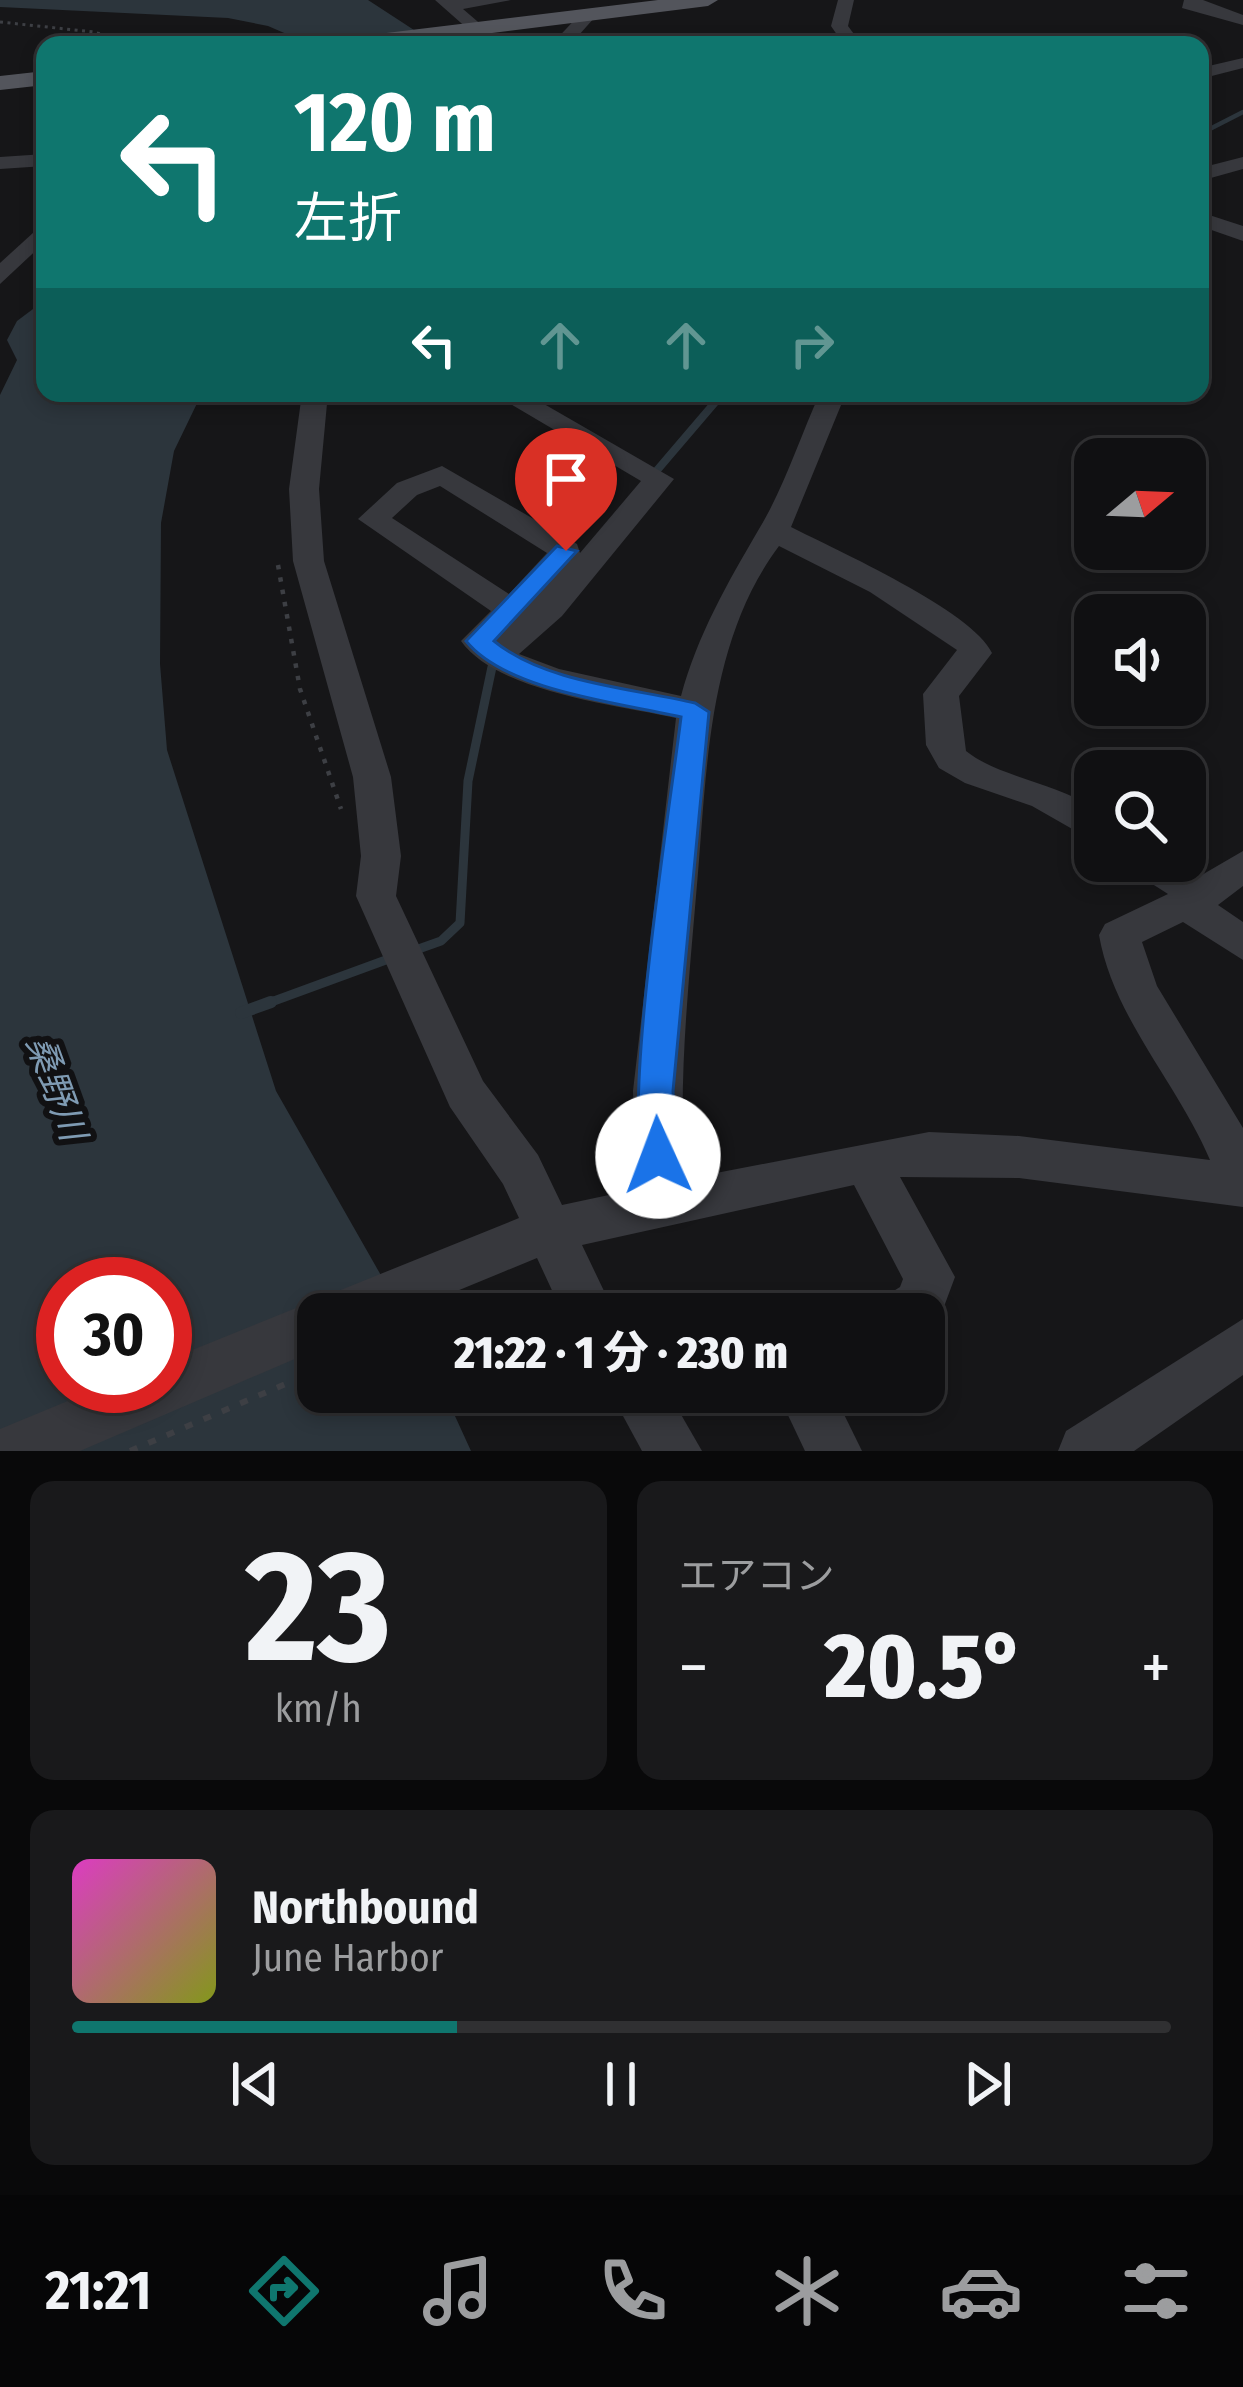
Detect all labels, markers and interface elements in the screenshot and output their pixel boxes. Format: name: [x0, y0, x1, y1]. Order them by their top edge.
text: 120 m: [294, 72, 496, 173]
icon: left: [96, 84, 252, 240]
text: 左折: [294, 187, 402, 251]
icon: left: [401, 312, 467, 378]
icon: ahead: [527, 312, 593, 378]
icon: ahead: [653, 312, 719, 378]
icon: right: [779, 312, 845, 378]
pin: [515, 428, 617, 551]
north arrow: [1074, 438, 1206, 570]
map controls: [1074, 438, 1206, 882]
icon: arrive: [533, 446, 599, 512]
button: sound: [1074, 594, 1206, 726]
button: search: [1074, 750, 1206, 882]
water label: 桑野川: [17, 1030, 97, 1150]
position arrow: [595, 1093, 721, 1219]
speed limit sign: 30: [36, 1257, 192, 1413]
text: 21:22 · 1 分 · 230 m: [454, 1326, 788, 1380]
text: 23: [245, 1514, 391, 1701]
text: エアコン: [679, 1553, 835, 1599]
text: 20.5°: [825, 1613, 1025, 1721]
text: −: [679, 1628, 708, 1707]
text: +: [1141, 1628, 1171, 1707]
text: km/h: [275, 1686, 362, 1732]
text: Northbound: [252, 1881, 479, 1935]
text: June Harbor: [252, 1935, 443, 1981]
icon: previous: [222, 2051, 288, 2117]
icon: pause: [588, 2051, 654, 2117]
icon: next: [955, 2051, 1021, 2117]
icon: directions: [242, 2249, 326, 2333]
icon: music: [416, 2249, 500, 2333]
icon: phone: [591, 2249, 675, 2333]
icon: climate: [765, 2249, 849, 2333]
icon: car: [939, 2249, 1023, 2333]
icon: filters: [1114, 2249, 1198, 2333]
text: 21:21: [45, 2259, 151, 2323]

